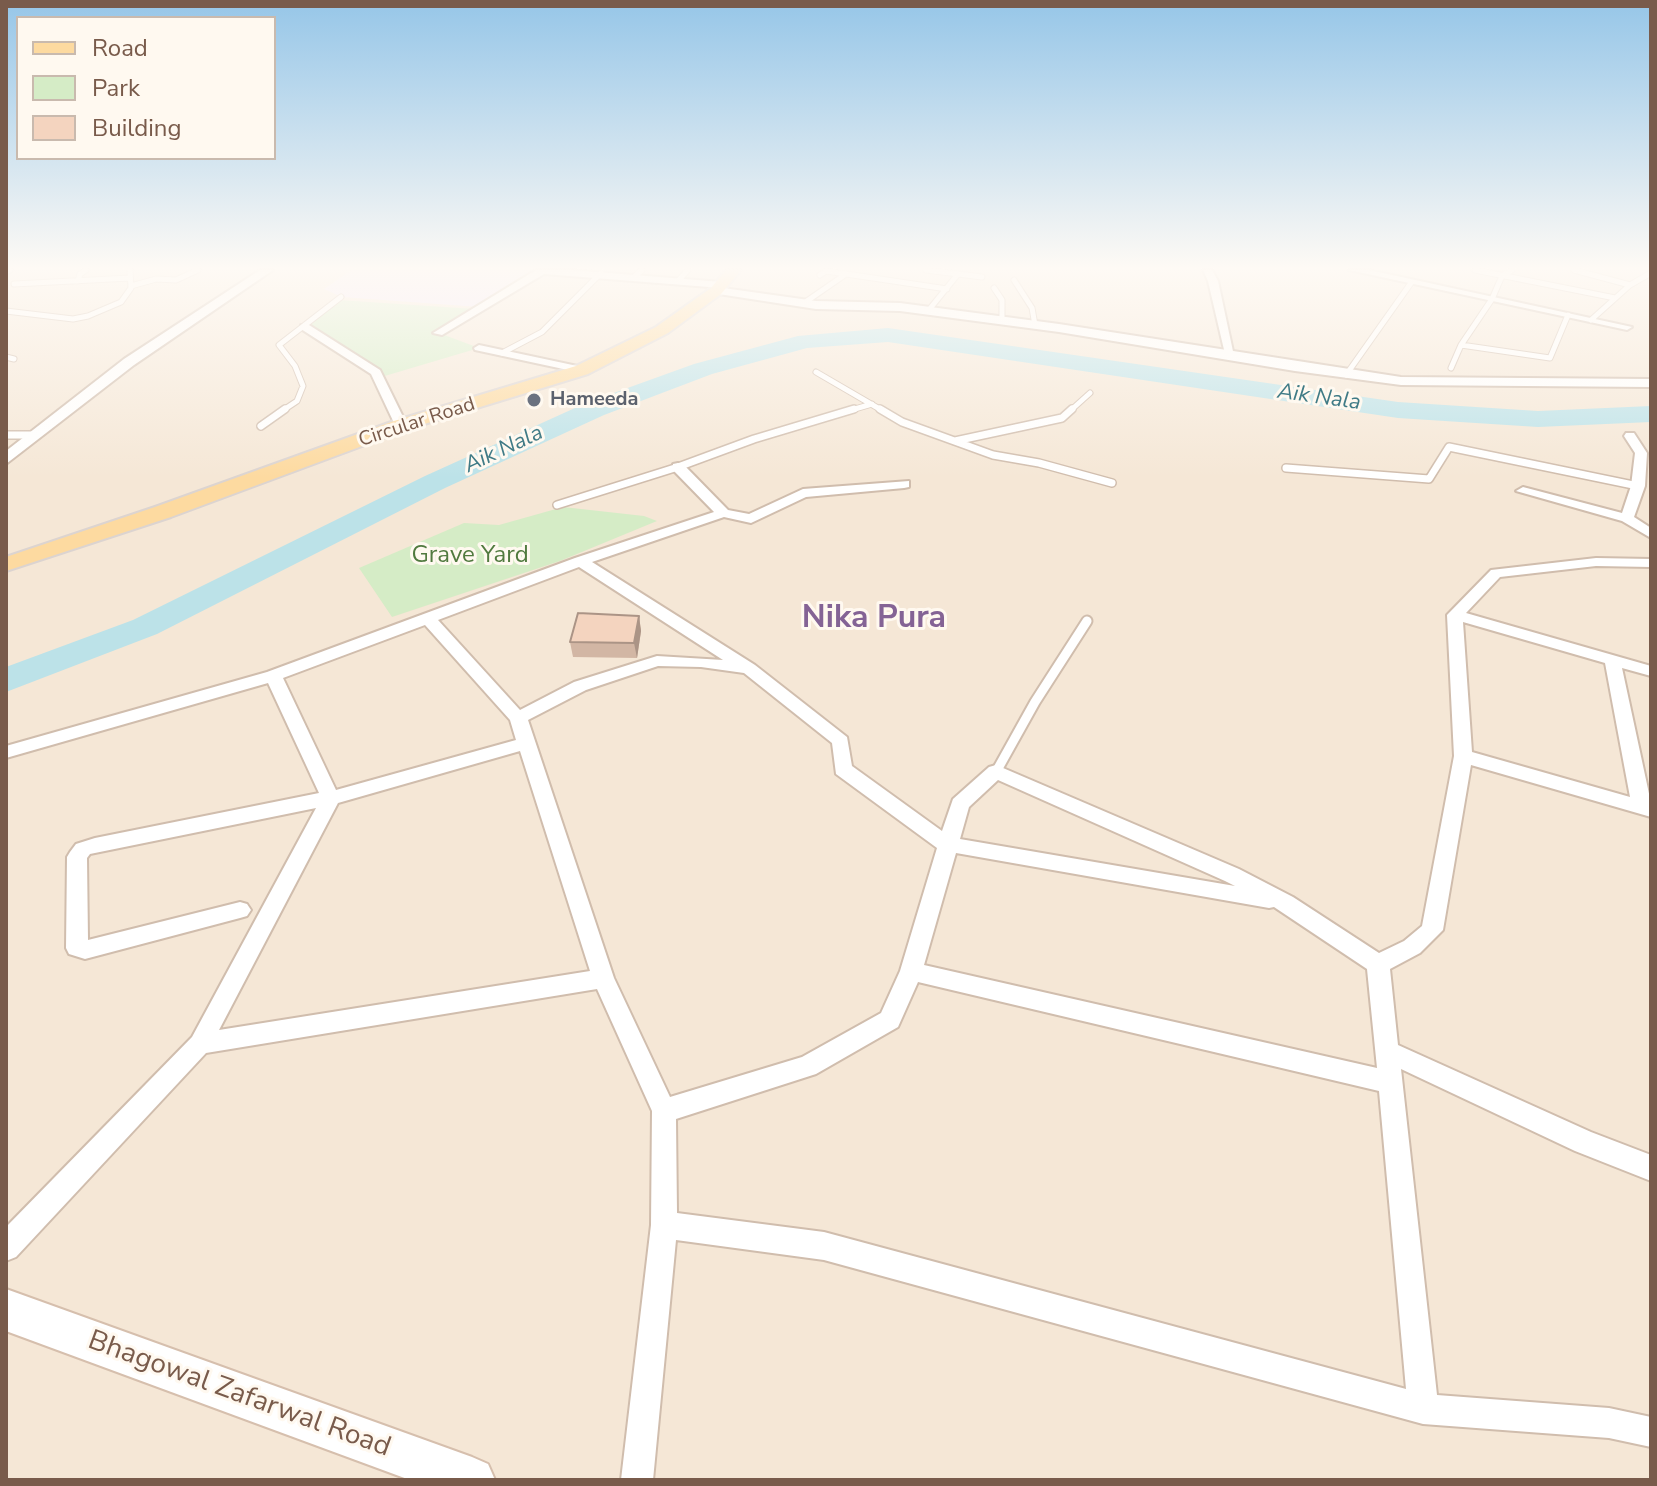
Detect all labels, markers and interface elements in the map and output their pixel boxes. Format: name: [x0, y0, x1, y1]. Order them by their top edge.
legend: [16, 16, 276, 160]
text: Road: [92, 32, 148, 64]
text: Park: [92, 72, 140, 104]
text: Building: [92, 112, 182, 144]
water label: Aik Nala: [1276, 379, 1362, 417]
place label: Hameeda: [550, 388, 639, 412]
marker: Hameeda: [525, 391, 543, 409]
street label: Circular Road: [356, 393, 478, 453]
water label: Aik Nala: [460, 420, 548, 480]
park label: Grave Yard: [411, 542, 529, 570]
district label: Nika Pura: [802, 600, 946, 638]
street label: Bhagowal Zafarwal Road: [83, 1325, 395, 1465]

